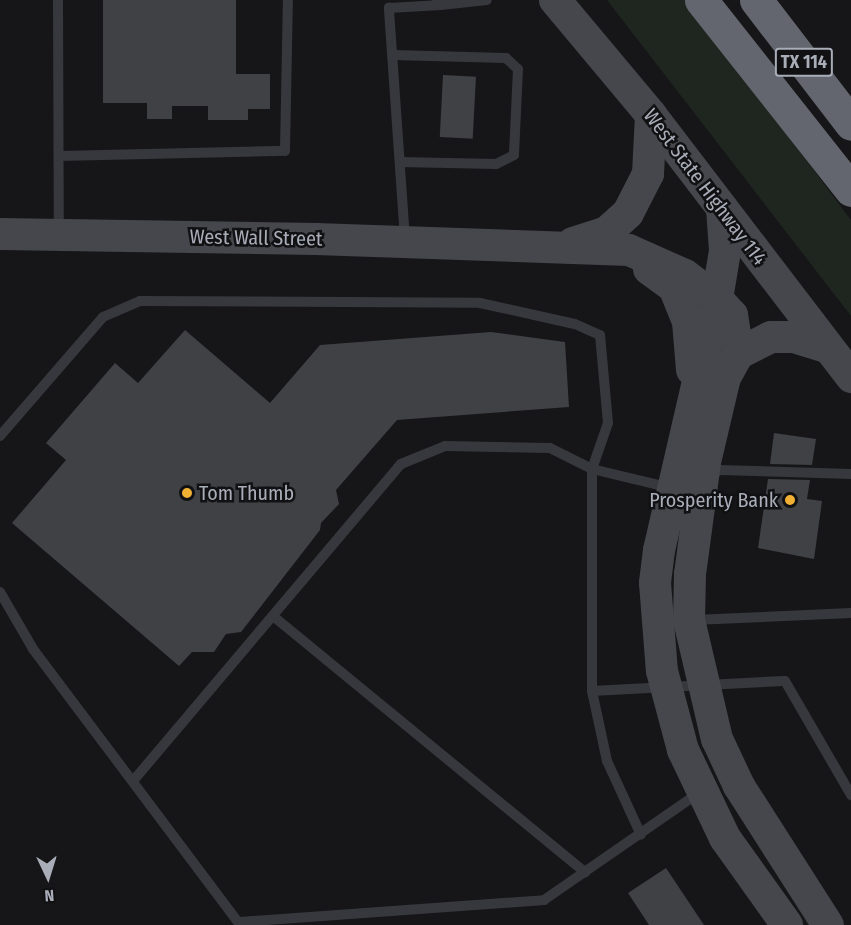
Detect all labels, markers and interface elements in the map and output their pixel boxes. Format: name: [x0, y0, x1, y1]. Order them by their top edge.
road number: TX 114: [774, 47, 834, 77]
street label: West State Highway 114: [638, 104, 772, 270]
street label: West Wall Street: [189, 225, 323, 251]
place label: Tom Thumb: [199, 481, 294, 505]
marker: Tom Thumb: [180, 486, 194, 500]
place label: Prosperity Bank: [649, 488, 778, 512]
marker: Prosperity Bank: [783, 493, 797, 507]
north arrow: [18, 847, 78, 907]
text: N: [44, 886, 55, 905]

